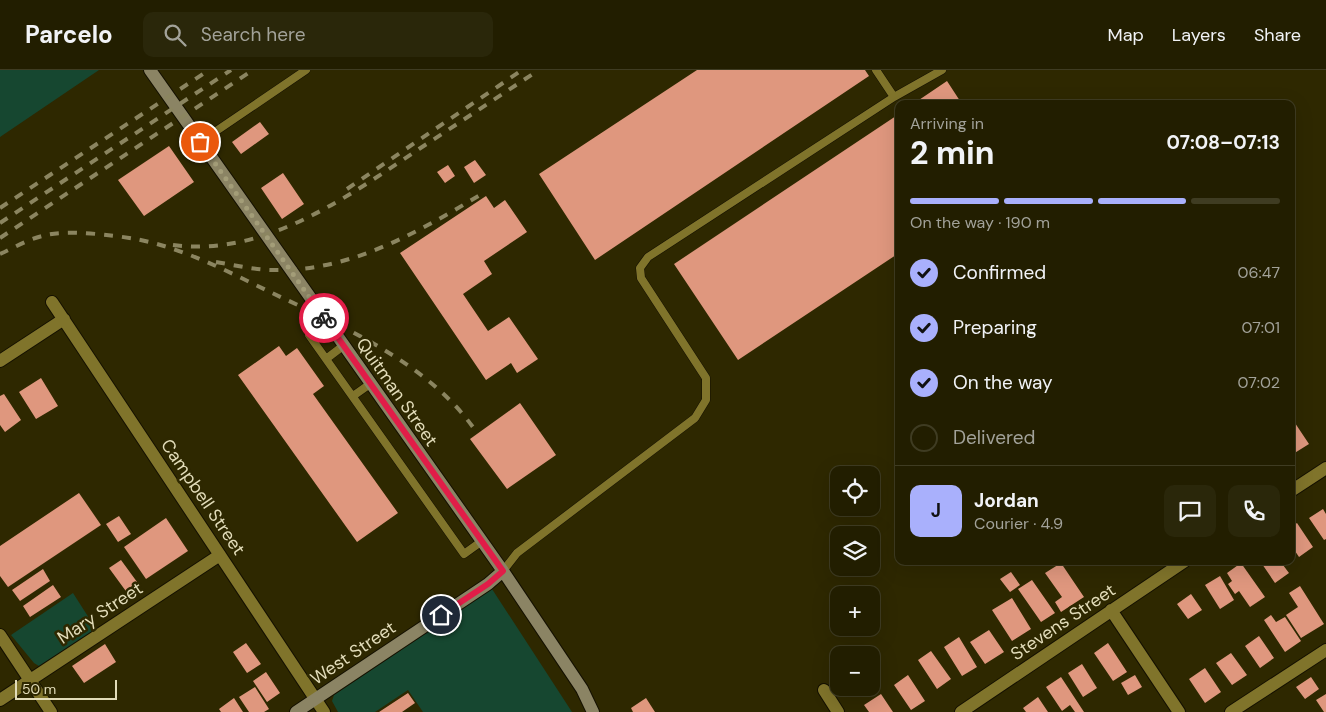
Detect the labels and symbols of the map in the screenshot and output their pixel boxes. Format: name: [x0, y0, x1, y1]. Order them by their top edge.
pin: [179, 121, 221, 163]
courier: [299, 293, 349, 343]
street label: Quitman Street: [351, 333, 443, 451]
street label: Campbell Street: [155, 434, 251, 560]
street label: Mary Street: [53, 576, 147, 650]
street label: Stevens Street: [1006, 578, 1120, 666]
pin: [420, 594, 462, 636]
street label: West Street: [306, 616, 400, 690]
scale bar: [15, 677, 118, 700]

